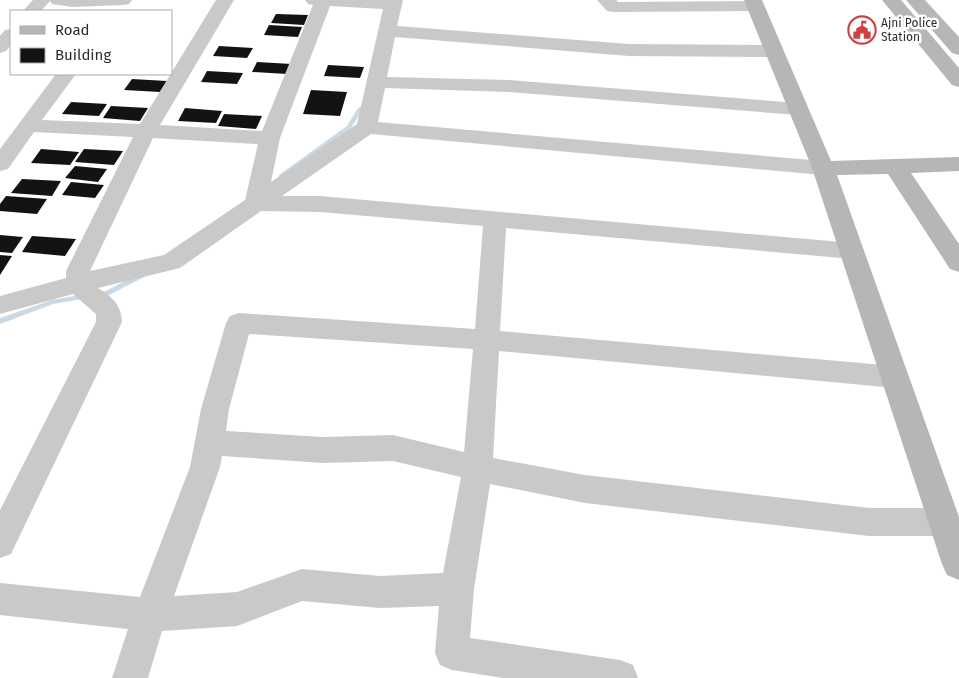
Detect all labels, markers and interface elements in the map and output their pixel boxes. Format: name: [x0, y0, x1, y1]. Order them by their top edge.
legend: [10, 10, 172, 75]
public building icon: Ajni Police Station: [847, 15, 877, 45]
place label: Ajni Police Station: [881, 16, 937, 44]
text: Road: [55, 21, 90, 39]
text: Building: [55, 46, 111, 64]

